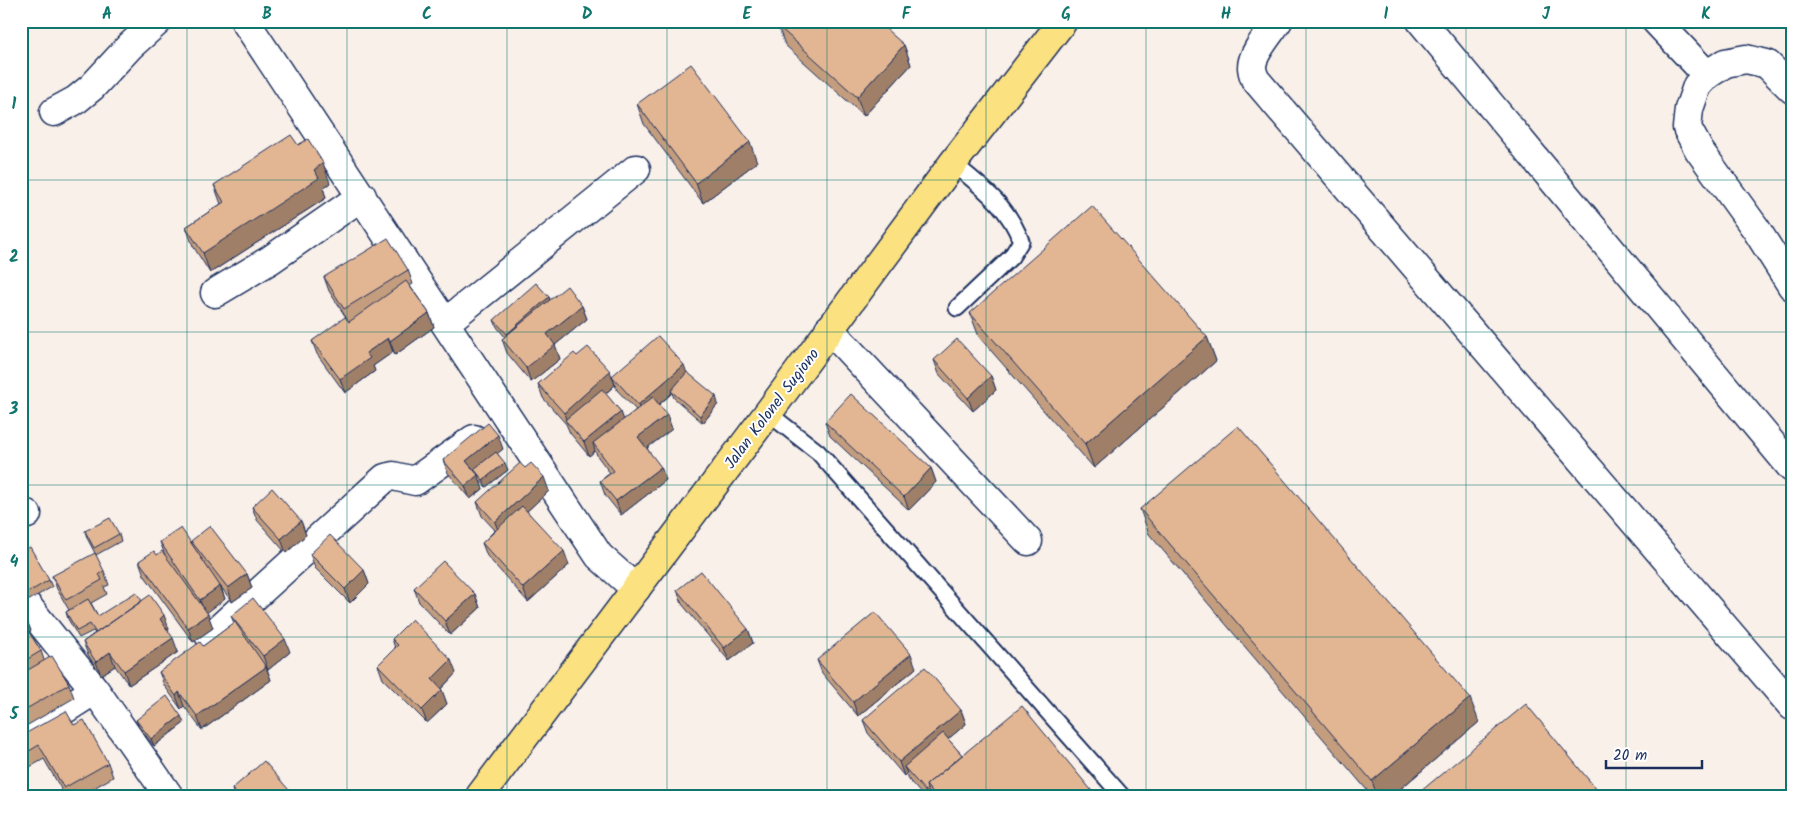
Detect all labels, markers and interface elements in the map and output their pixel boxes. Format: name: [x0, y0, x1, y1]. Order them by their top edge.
text: A: [102, 2, 112, 27]
text: B: [262, 2, 272, 27]
text: C: [422, 2, 432, 27]
text: D: [582, 2, 593, 27]
text: E: [743, 2, 753, 27]
text: F: [902, 2, 912, 27]
text: G: [1061, 2, 1071, 27]
text: H: [1221, 2, 1231, 27]
text: I: [1384, 2, 1389, 27]
text: J: [1542, 2, 1551, 27]
text: K: [1701, 2, 1711, 27]
text: 1: [12, 92, 17, 117]
text: 2: [9, 245, 19, 270]
street label: Jalan Kolonel Sugiono: [718, 343, 826, 475]
text: 3: [9, 397, 19, 422]
text: 4: [10, 550, 19, 575]
text: 5: [9, 702, 20, 727]
scale bar: [1606, 737, 1702, 769]
text: 20 m: [1613, 744, 1647, 768]

